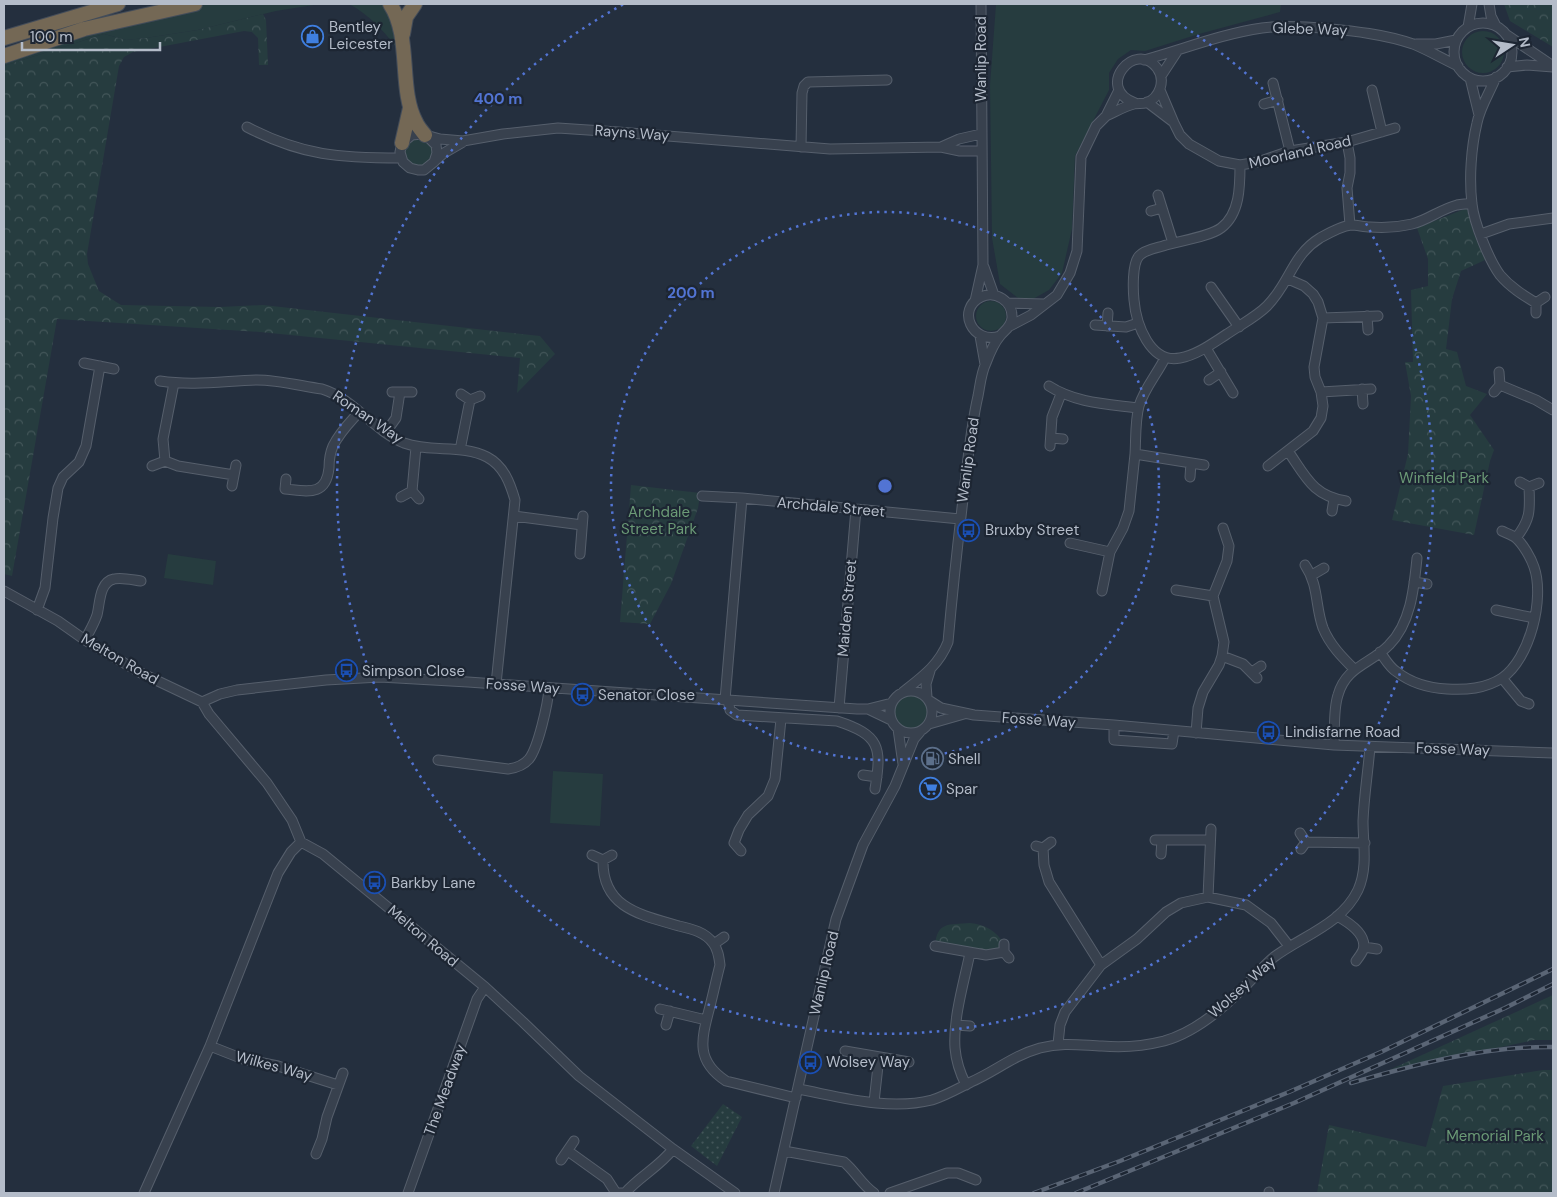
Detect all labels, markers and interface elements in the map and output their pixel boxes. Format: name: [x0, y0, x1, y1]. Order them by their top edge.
street label: Wanlip Road: [971, 16, 991, 102]
place label: Bentley Leicester: [329, 17, 393, 54]
street label: Glebe Way: [1272, 18, 1349, 40]
scale bar: [22, 20, 160, 52]
north arrow: [1487, 20, 1537, 70]
shop icon: Bentley Leicester: [301, 24, 325, 48]
text: 100 m: [30, 27, 73, 47]
text: N: [1515, 35, 1535, 49]
text: 400 m: [474, 89, 522, 109]
street label: Rayns Way: [594, 120, 671, 146]
street label: Moorland Road: [1247, 131, 1353, 173]
text: 200 m: [667, 283, 715, 303]
street label: Roman Way: [329, 386, 408, 448]
street label: Wanlip Road: [952, 416, 984, 504]
park label: Winfield Park: [1399, 468, 1489, 488]
centre of rings: [876, 477, 894, 495]
street label: Archdale Street: [776, 492, 886, 522]
park label: Archdale Street Park: [621, 502, 697, 539]
bus stop icon: Bruxby Street: [957, 518, 981, 542]
place label: Bruxby Street: [985, 520, 1079, 540]
street label: Maiden Street: [833, 558, 861, 657]
street label: Melton Road: [78, 629, 162, 689]
bus stop icon: Simpson Close: [334, 659, 358, 683]
place label: Simpson Close: [362, 661, 465, 681]
street label: Fosse Way: [485, 673, 561, 699]
bus stop icon: Senator Close: [570, 683, 594, 707]
place label: Senator Close: [598, 685, 695, 705]
street label: Fosse Way: [1001, 707, 1077, 733]
bus stop icon: Lindisfarne Road: [1257, 720, 1281, 744]
place label: Lindisfarne Road: [1285, 722, 1400, 742]
street label: Fosse Way: [1416, 738, 1491, 760]
fuel station icon: Shell: [920, 747, 944, 771]
place label: Shell: [948, 749, 981, 769]
supermarket icon: Spar: [918, 777, 942, 801]
place label: Spar: [946, 779, 978, 799]
bus stop icon: Barkby Lane: [363, 871, 387, 895]
place label: Barkby Lane: [391, 873, 476, 893]
street label: Melton Road: [383, 901, 463, 971]
street label: Wanlip Road: [805, 929, 843, 1017]
street label: Wolsey Way: [1204, 951, 1280, 1023]
street label: The Meadway: [419, 1041, 471, 1138]
street label: Wilkes Way: [233, 1046, 315, 1086]
bus stop icon: Wolsey Way: [798, 1050, 822, 1074]
place label: Wolsey Way: [826, 1052, 911, 1072]
park label: Memorial Park: [1446, 1126, 1544, 1146]

